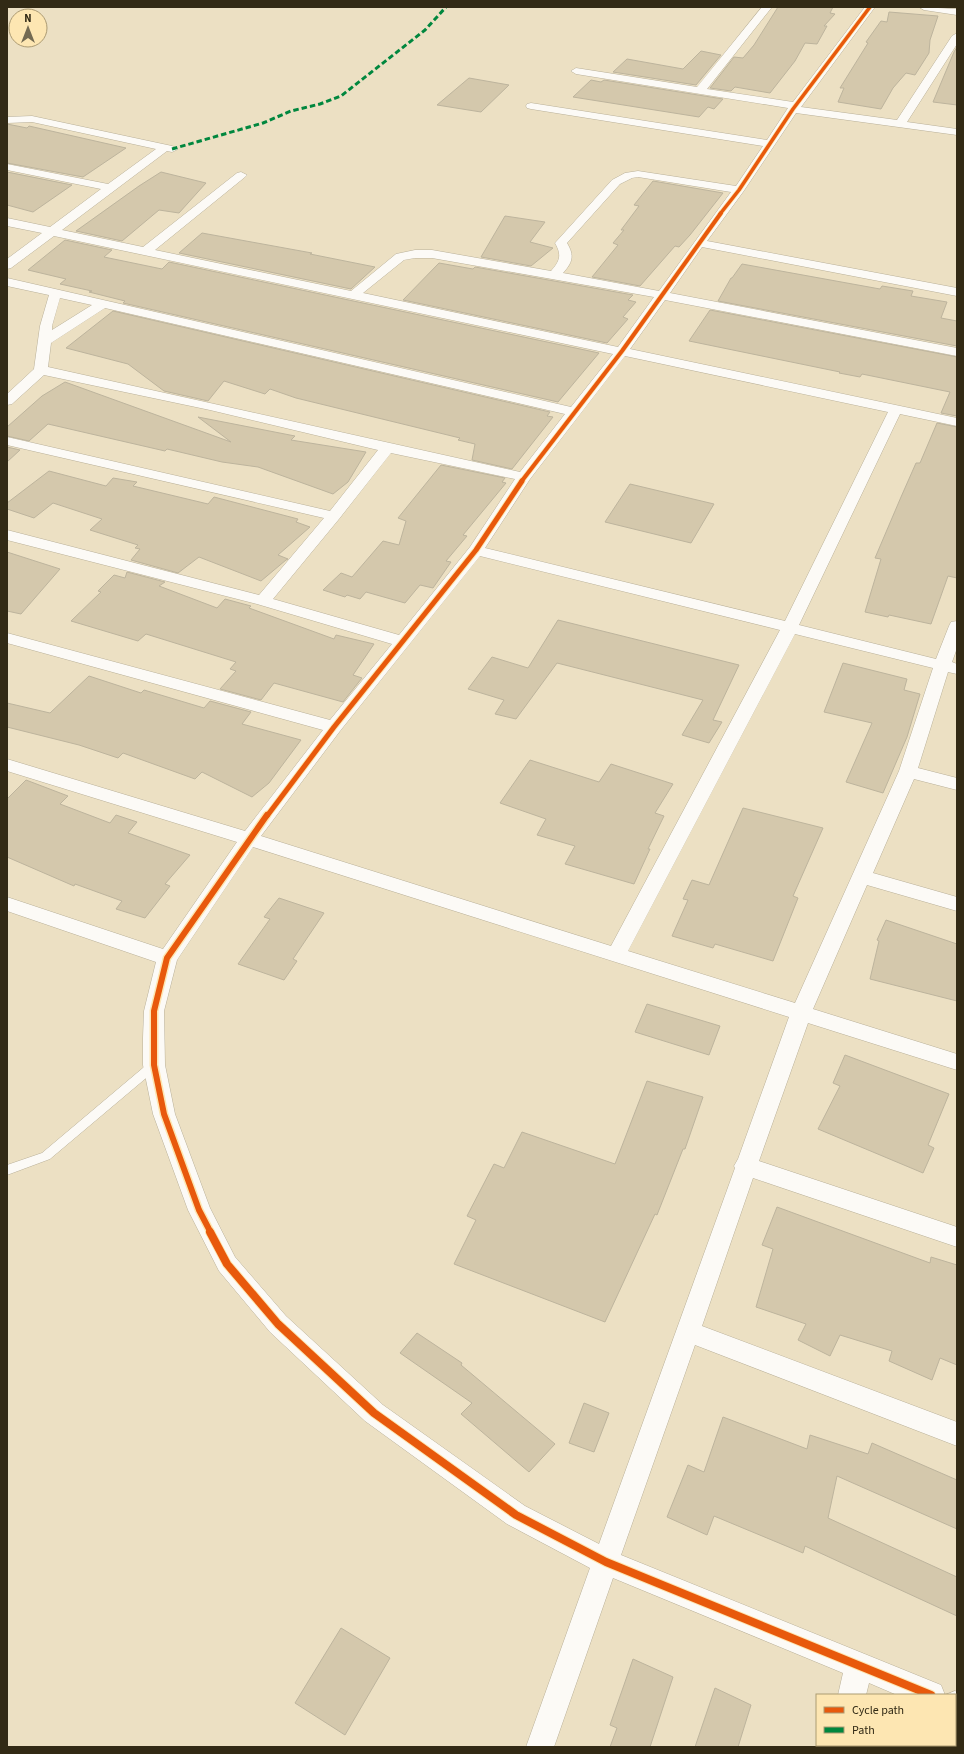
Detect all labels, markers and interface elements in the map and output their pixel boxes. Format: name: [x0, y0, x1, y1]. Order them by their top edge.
north arrow: [8, 8, 48, 48]
text: N: [24, 11, 32, 26]
legend: [816, 1694, 956, 1746]
text: Cycle path: [852, 1702, 904, 1719]
text: Path: [852, 1722, 875, 1739]

